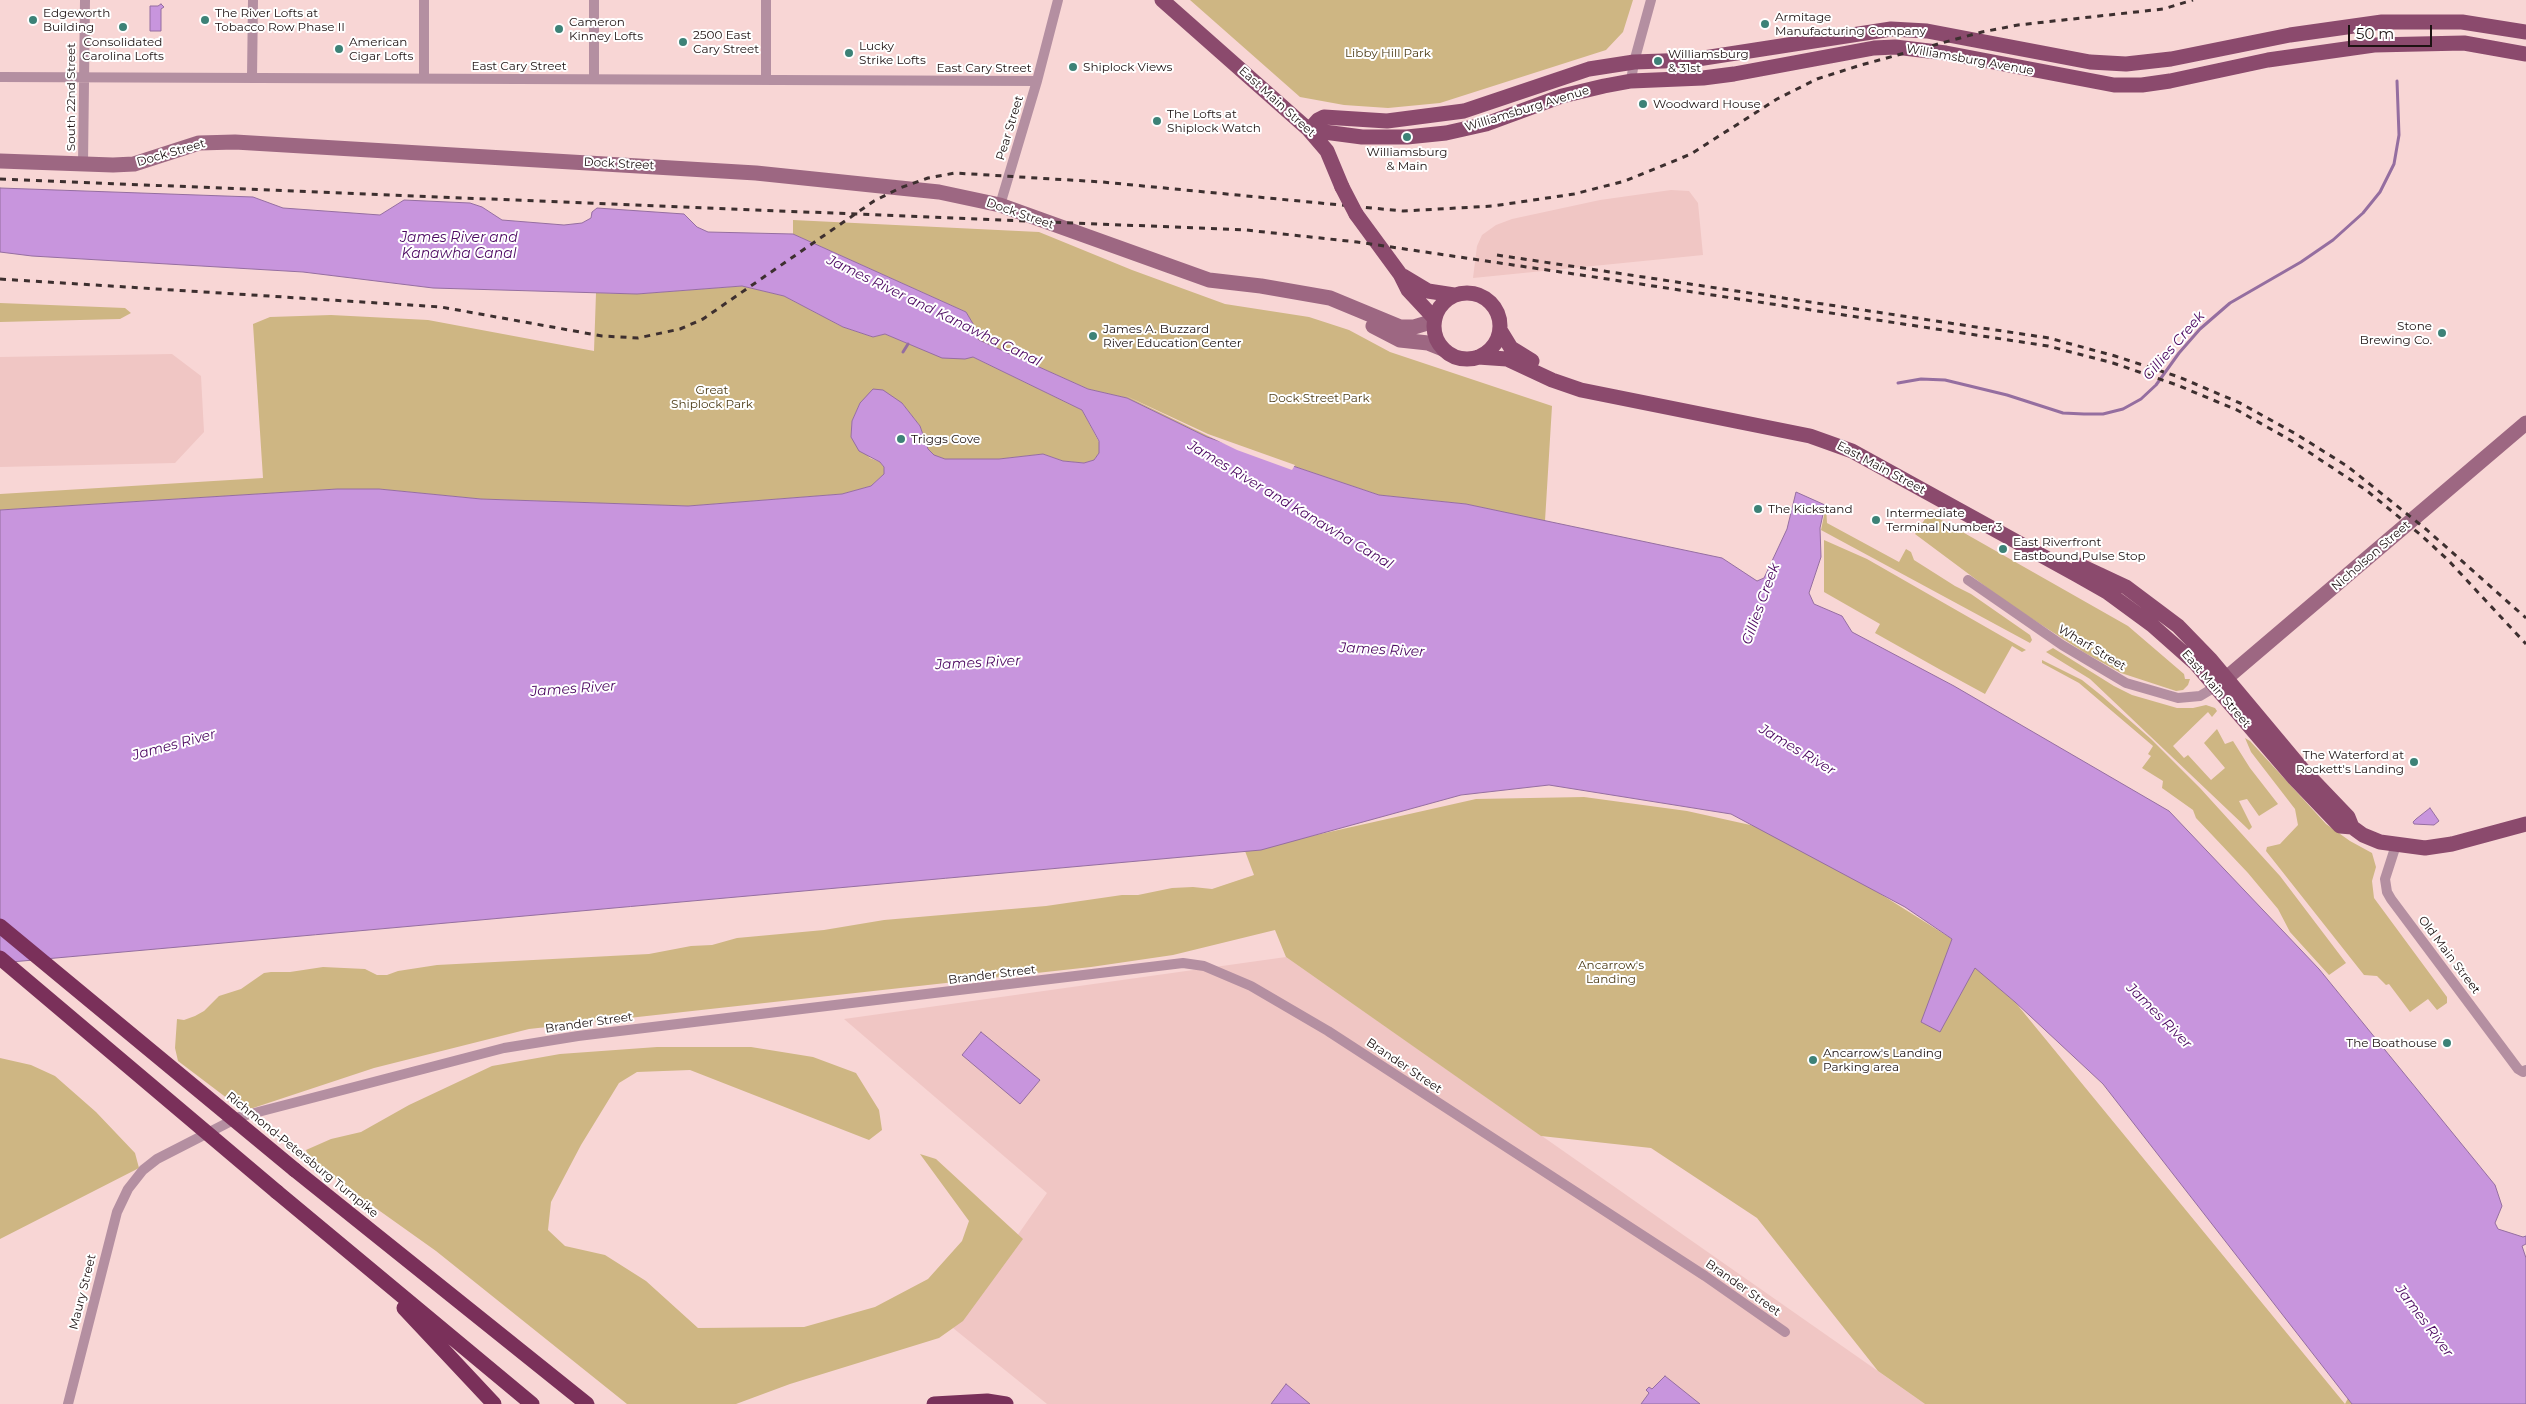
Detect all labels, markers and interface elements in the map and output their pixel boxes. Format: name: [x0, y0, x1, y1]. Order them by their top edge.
place label: Edgeworth Building: [43, 6, 110, 34]
place label: The River Lofts at Tobacco Row Phase II: [215, 6, 345, 34]
place label: Armitage Manufacturing Company: [1775, 10, 1926, 38]
marker: Edgeworth Building: [27, 14, 39, 26]
marker: The River Lofts at Tobacco Row Phase II: [199, 14, 211, 26]
place label: Cameron Kinney Lofts: [569, 15, 643, 43]
scale bar: [2351, 15, 2435, 47]
marker: Armitage Manufacturing Company: [1759, 18, 1771, 30]
marker: Consolidated Carolina Lofts: [117, 21, 129, 33]
marker: Cameron Kinney Lofts: [553, 23, 565, 35]
text: 50 m: [2356, 24, 2394, 43]
place label: 2500 East Cary Street: [693, 28, 759, 56]
place label: Consolidated Carolina Lofts: [82, 35, 164, 63]
place label: American Cigar Lofts: [349, 35, 413, 63]
marker: 2500 East Cary Street: [677, 36, 689, 48]
place label: Lucky Strike Lofts: [859, 39, 926, 67]
street label: Williamsburg Avenue: [1905, 42, 2035, 78]
street label: South 22nd Street: [64, 43, 78, 151]
marker: American Cigar Lofts: [333, 43, 345, 55]
park label: Libby Hill Park: [1345, 46, 1431, 60]
marker: Lucky Strike Lofts: [843, 47, 855, 59]
place label: Williamsburg & 31st: [1668, 47, 1749, 75]
marker: Williamsburg & 31st: [1652, 55, 1664, 67]
street label: East Cary Street: [471, 59, 567, 73]
place label: Shiplock Views: [1083, 60, 1172, 74]
street label: East Cary Street: [936, 61, 1032, 75]
marker: Shiplock Views: [1067, 61, 1079, 73]
street label: East Main Street: [1236, 64, 1318, 140]
street label: Williamsburg Avenue: [1463, 83, 1591, 135]
street label: Pear Street: [993, 94, 1027, 162]
place label: Woodward House: [1653, 97, 1761, 111]
marker: Woodward House: [1637, 98, 1649, 110]
place label: The Lofts at Shiplock Watch: [1167, 107, 1261, 135]
marker: The Lofts at Shiplock Watch: [1151, 115, 1163, 127]
marker: Williamsburg & Main: [1401, 131, 1413, 143]
street label: Dock Street: [135, 136, 207, 170]
place label: Williamsburg & Main: [1367, 145, 1447, 173]
street label: Dock Street: [583, 155, 655, 173]
street label: Dock Street: [984, 196, 1056, 232]
water label: James River and Kanawha Canal: [400, 230, 518, 262]
water label: James River and Kanawha Canal: [824, 252, 1044, 370]
water label: Gillies Creek: [2140, 308, 2208, 384]
place label: Stone Brewing Co.: [2360, 319, 2432, 347]
place label: James A. Buzzard River Education Center: [1103, 322, 1242, 350]
marker: Stone Brewing Co.: [2436, 327, 2448, 339]
marker: James A. Buzzard River Education Center: [1087, 330, 1099, 342]
park label: Great Shiplock Park: [671, 383, 753, 411]
park label: Dock Street Park: [1268, 391, 1370, 405]
place label: Triggs Cove: [911, 432, 980, 446]
marker: Triggs Cove: [895, 433, 907, 445]
water label: James River and Kanawha Canal: [1184, 437, 1396, 573]
street label: East Main Street: [1834, 439, 1928, 497]
place label: The Kickstand: [1768, 502, 1853, 516]
marker: The Kickstand: [1752, 503, 1764, 515]
place label: Intermediate Terminal Number 3: [1886, 506, 2002, 534]
marker: Intermediate Terminal Number 3: [1870, 514, 1882, 526]
street label: Nicholson Street: [2329, 518, 2413, 594]
place label: East Riverfront Eastbound Pulse Stop: [2013, 535, 2146, 563]
marker: East Riverfront Eastbound Pulse Stop: [1997, 543, 2009, 555]
water label: Gillies Creek: [1738, 561, 1784, 647]
street label: Wharf Street: [2055, 622, 2129, 674]
water label: James River: [1339, 639, 1425, 661]
street label: East Main Street: [2178, 647, 2254, 731]
water label: James River: [935, 652, 1021, 674]
water label: James River: [530, 678, 616, 700]
water label: James River: [1756, 721, 1838, 779]
water label: James River: [131, 726, 217, 764]
place label: The Waterford at Rockett's Landing: [2296, 748, 2404, 776]
marker: The Waterford at Rockett's Landing: [2408, 756, 2420, 768]
street label: Old Main Street: [2415, 913, 2483, 997]
park label: Ancarrow's Landing: [1578, 958, 1644, 986]
street label: Brander Street: [947, 962, 1037, 988]
water label: James River: [2123, 980, 2195, 1052]
street label: Brander Street: [544, 1010, 634, 1036]
street label: Brander Street: [1363, 1035, 1445, 1097]
place label: The Boathouse: [2346, 1036, 2437, 1050]
marker: The Boathouse: [2441, 1037, 2453, 1049]
place label: Ancarrow's Landing Parking area: [1823, 1046, 1942, 1074]
marker: Ancarrow's Landing Parking area: [1807, 1054, 1819, 1066]
street label: Richmond-Petersburg Turnpike: [223, 1089, 381, 1221]
street label: Maury Street: [67, 1253, 99, 1331]
street label: Brander Street: [1703, 1257, 1783, 1319]
water label: James River: [2392, 1282, 2456, 1360]

